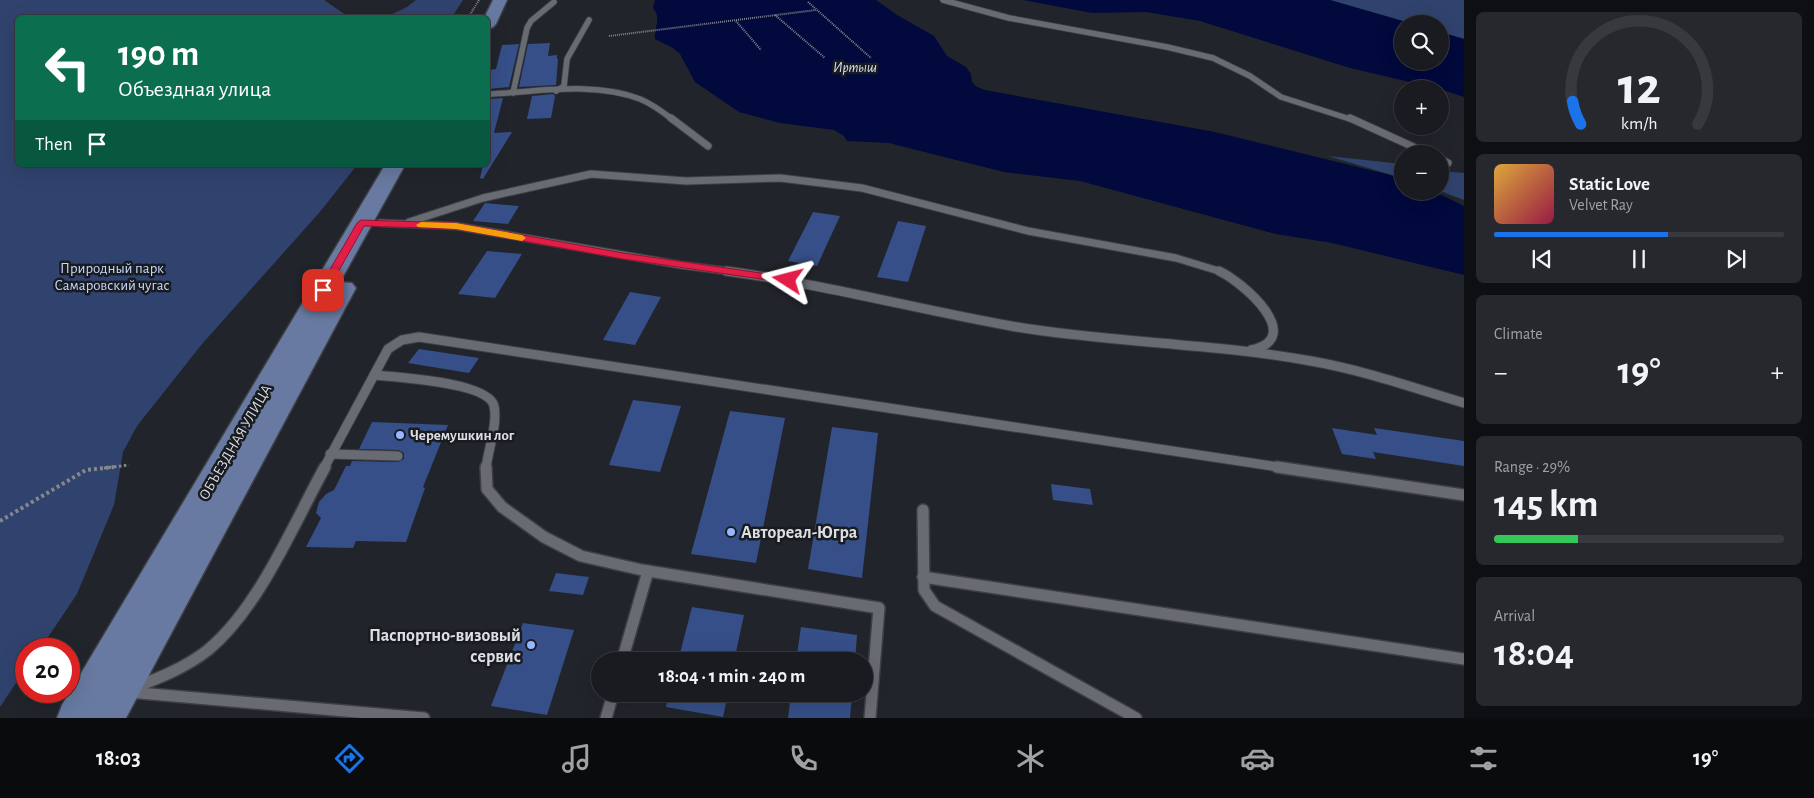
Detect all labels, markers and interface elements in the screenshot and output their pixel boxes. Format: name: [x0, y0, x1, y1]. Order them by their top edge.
map controls: [1394, 15, 1449, 200]
button: search: [1394, 15, 1449, 70]
icon: left: [35, 35, 100, 100]
text: 190 m: [118, 37, 199, 72]
water label: Иртыш: [833, 61, 877, 75]
text: 12: [1617, 61, 1661, 113]
text: Объездная улица: [118, 78, 271, 100]
button: +: [1394, 80, 1449, 135]
text: km/h: [1621, 115, 1657, 133]
icon: arrive: [83, 130, 111, 158]
text: Then: [35, 135, 73, 154]
button: −: [1394, 145, 1449, 200]
text: Static Love: [1569, 175, 1650, 194]
text: Velvet Ray: [1569, 197, 1633, 213]
icon: previous: [1528, 245, 1556, 273]
icon: pause: [1625, 245, 1653, 273]
icon: next: [1722, 245, 1750, 273]
position arrow: [761, 253, 813, 305]
park label: Природный парк Самаровский чугас: [54, 261, 170, 293]
pin: [302, 269, 344, 311]
icon: arrive: [309, 276, 337, 304]
text: Climate: [1494, 326, 1543, 342]
text: 19°: [1617, 353, 1661, 391]
text: −: [1494, 359, 1507, 387]
text: +: [1771, 359, 1784, 387]
street label: ОБЪЕЗДНАЯ УЛИЦА: [196, 382, 275, 502]
place label: Черемушкин лог: [410, 428, 515, 443]
marker: Черемушкин лог: [394, 429, 406, 441]
text: Range · 29%: [1494, 459, 1570, 475]
text: 145 km: [1494, 486, 1598, 524]
place label: Автореал-Югра: [741, 524, 858, 542]
marker: Автореал-Югра: [725, 526, 737, 538]
text: Arrival: [1494, 608, 1535, 624]
place label: Паспортно-визовый сервис: [369, 627, 521, 666]
text: 18:04: [1494, 635, 1574, 673]
speed limit sign: 20: [15, 638, 80, 703]
marker: Паспортно-визовый сервис: [525, 639, 537, 651]
text: 18:04 · 1 min · 240 m: [659, 667, 805, 686]
icon: directions: [332, 741, 367, 776]
icon: music: [559, 741, 594, 776]
icon: phone: [786, 741, 821, 776]
icon: climate: [1013, 741, 1048, 776]
icon: car: [1240, 741, 1275, 776]
icon: filters: [1466, 741, 1501, 776]
text: 18:03: [96, 747, 141, 769]
text: 19°: [1693, 747, 1718, 769]

